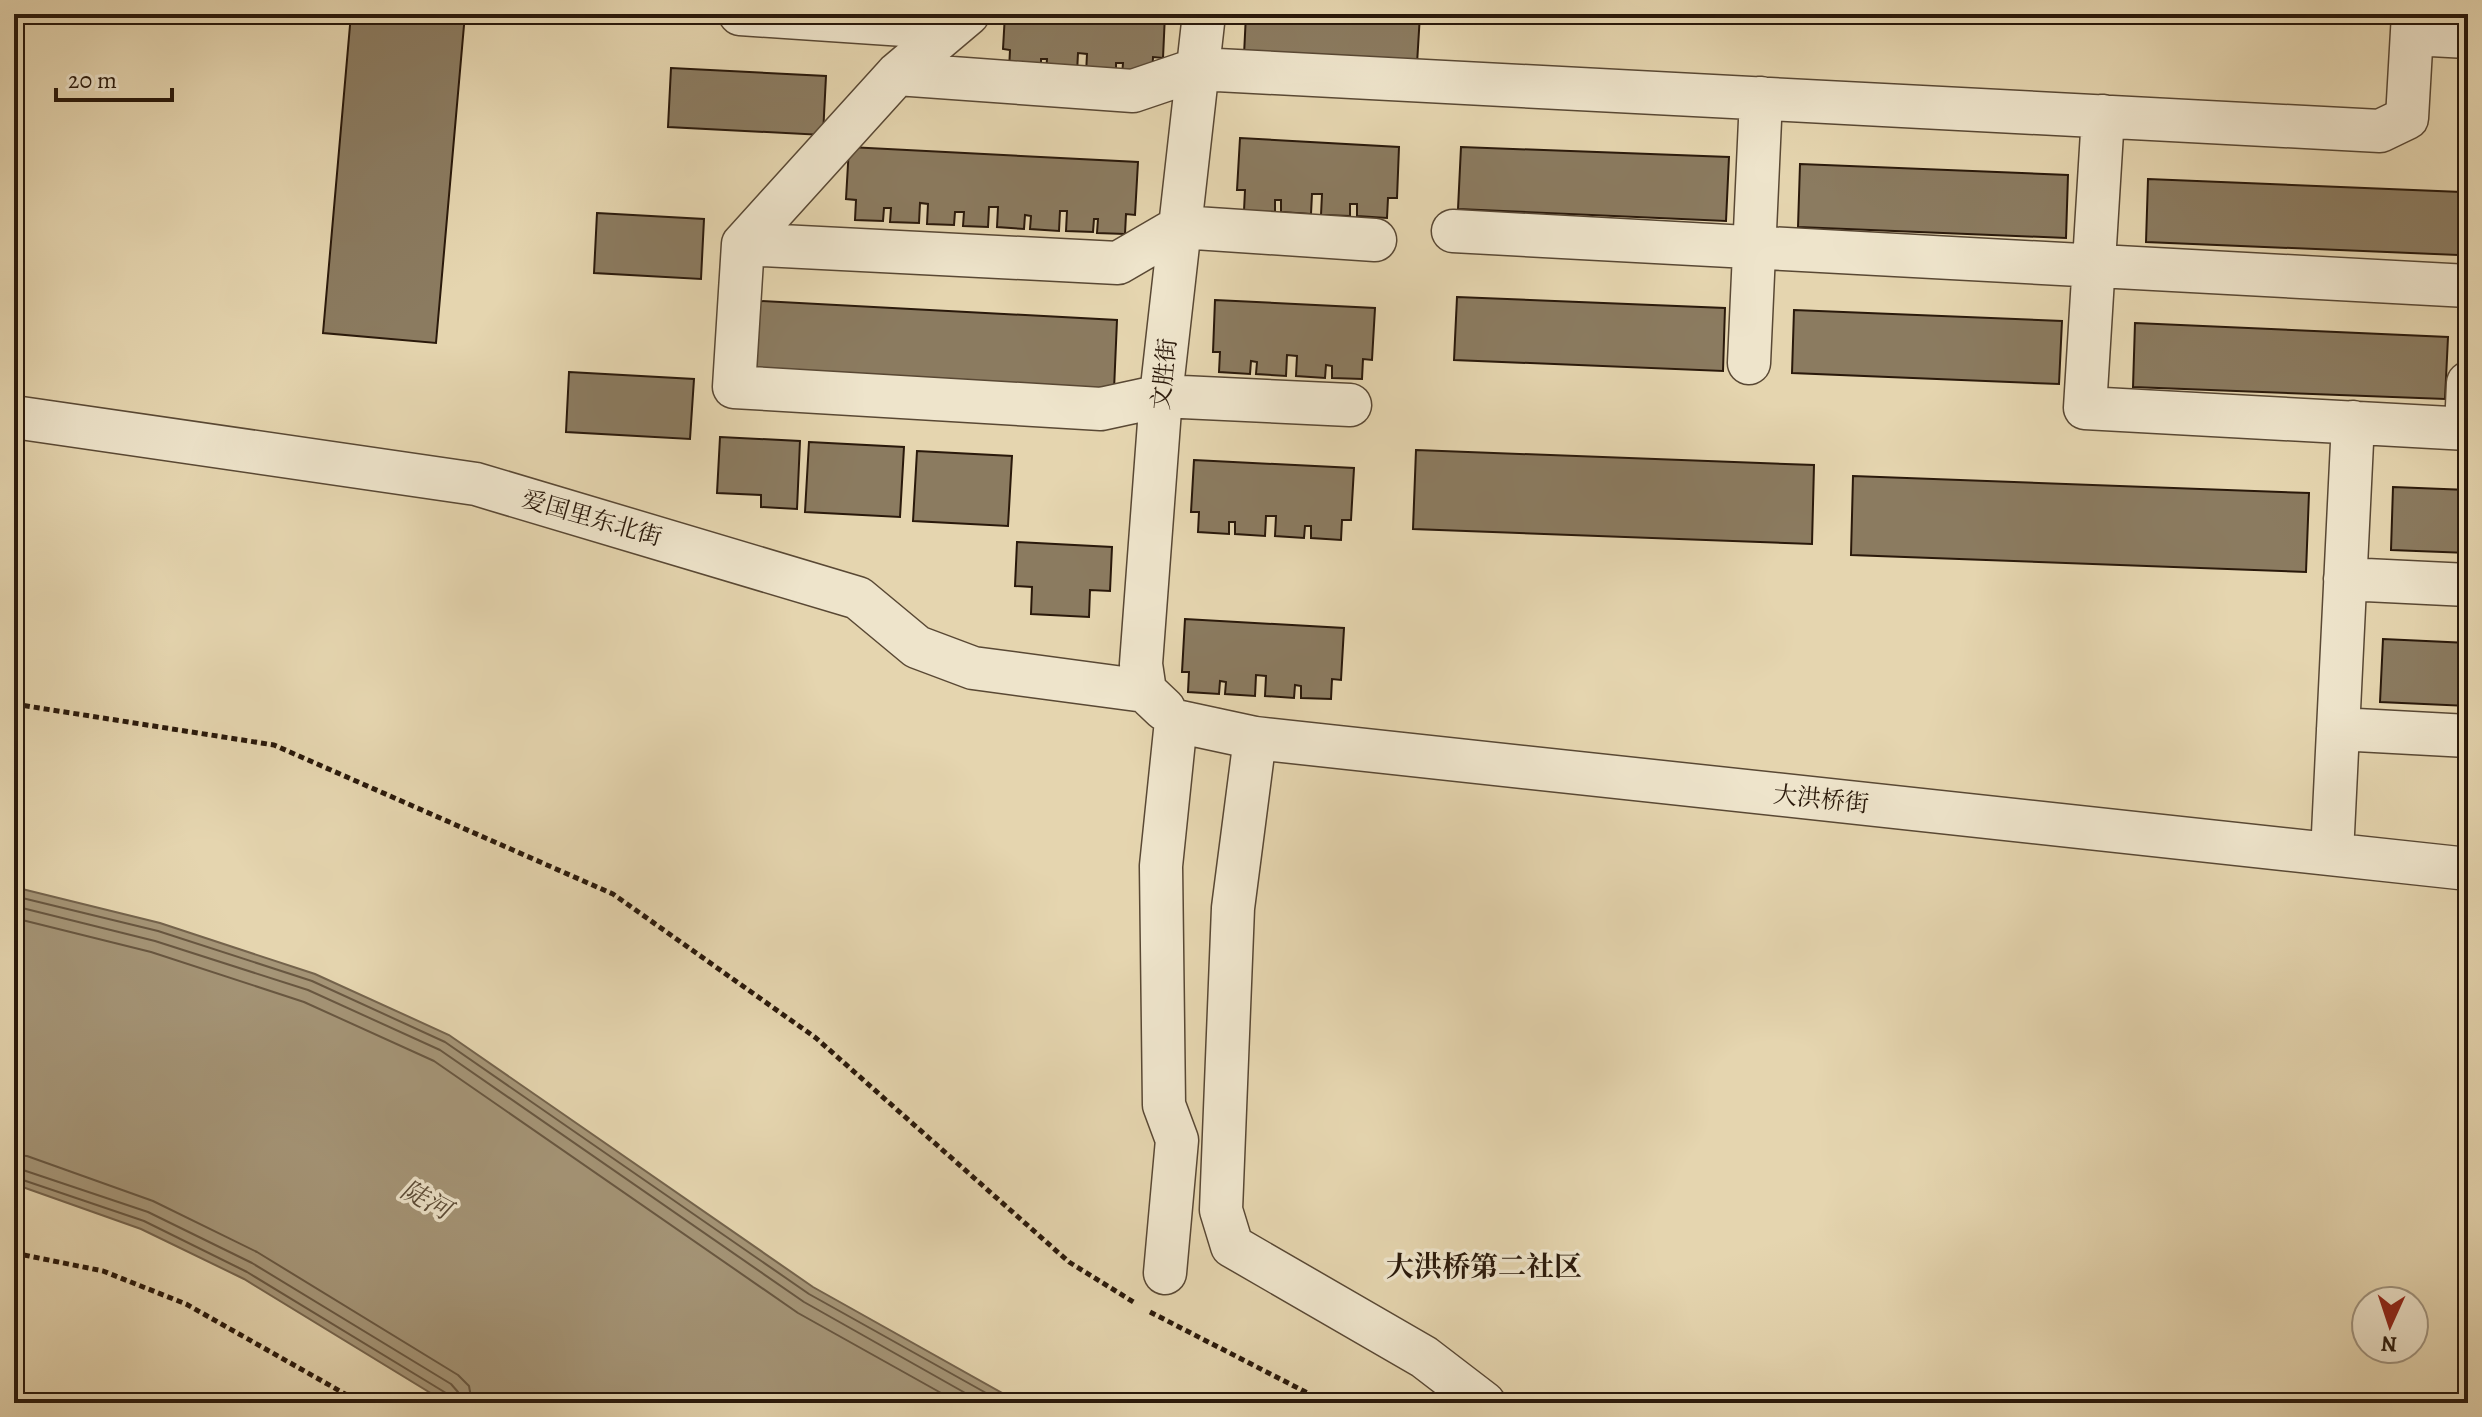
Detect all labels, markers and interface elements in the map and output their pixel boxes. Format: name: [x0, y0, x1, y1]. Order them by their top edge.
scale bar: [56, 52, 172, 102]
text: 20 m: [68, 64, 117, 96]
street label: 文胜街: [1144, 337, 1184, 411]
street label: 爱国里东北街: [518, 483, 666, 553]
street label: 大洪桥街: [1772, 778, 1870, 820]
water label: 陡河: [395, 1172, 461, 1230]
district label: 大洪桥第二社区: [1386, 1248, 1582, 1286]
north arrow: [2350, 1285, 2430, 1365]
text: N: [2380, 1329, 2398, 1359]

